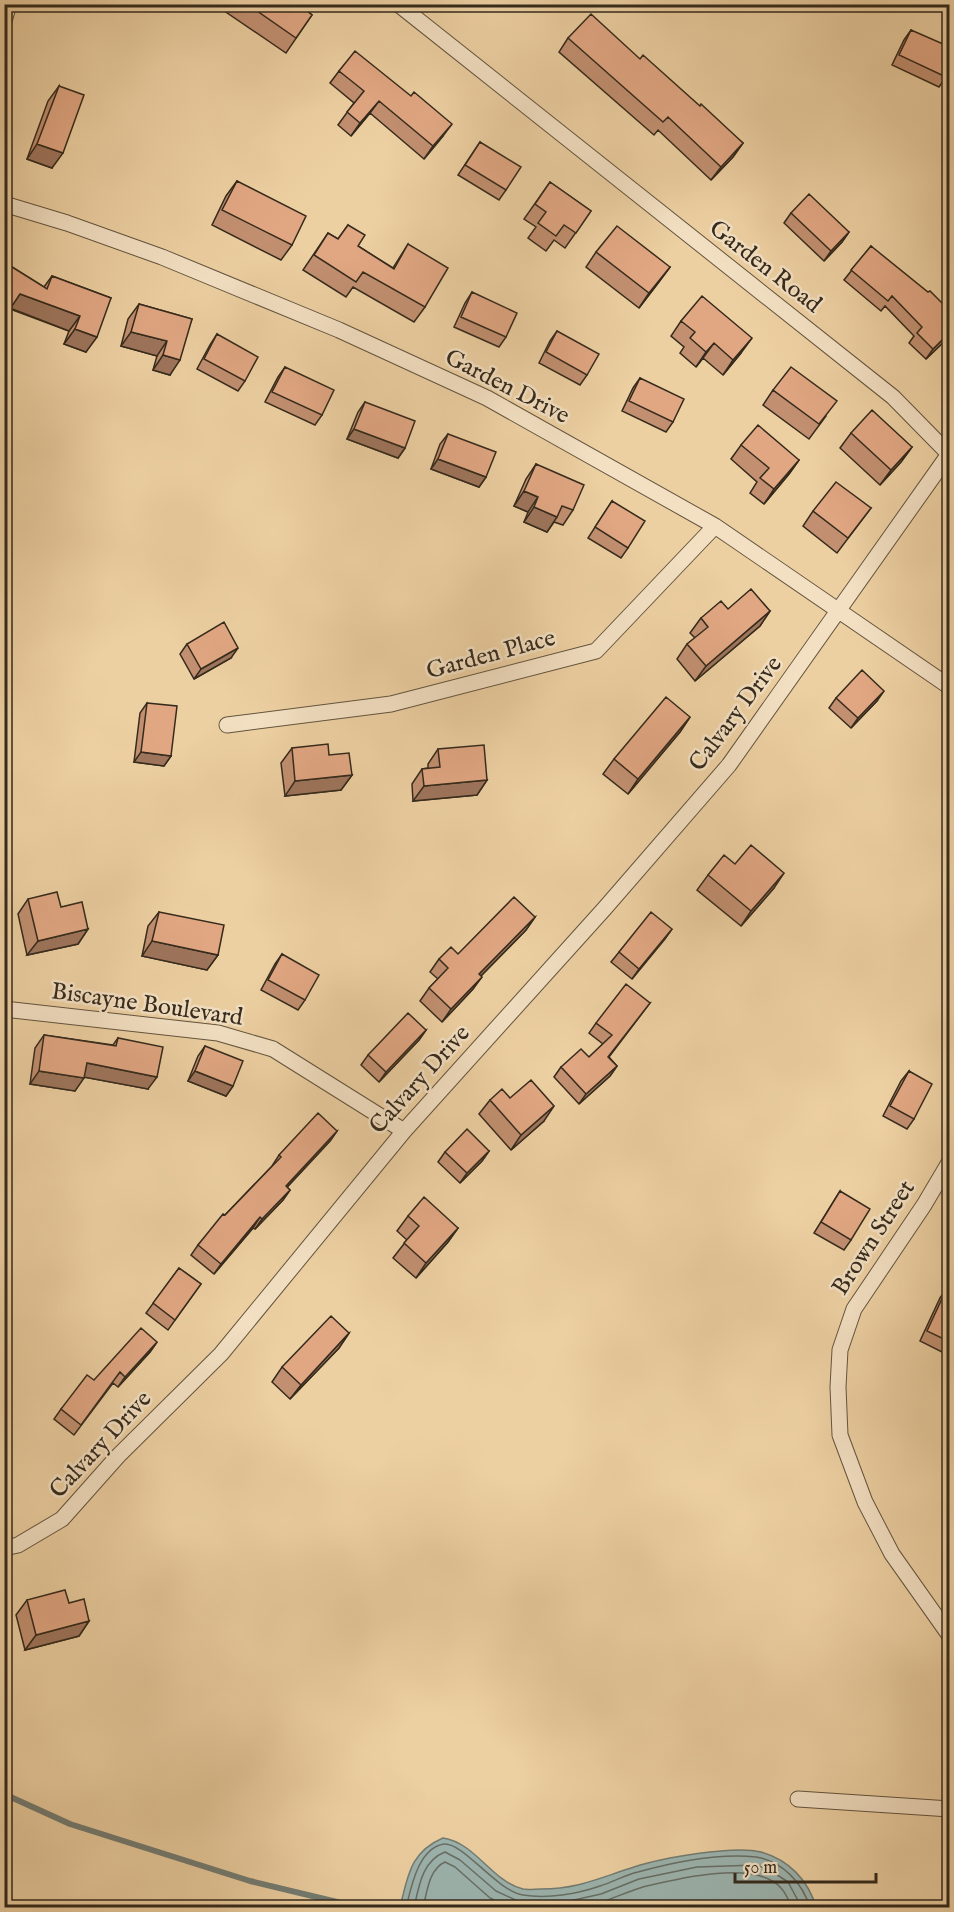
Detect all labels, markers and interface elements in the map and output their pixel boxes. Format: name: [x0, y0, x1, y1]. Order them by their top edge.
street label: Garden Road: [703, 213, 828, 321]
street label: Garden Drive: [439, 342, 575, 432]
street label: Garden Place: [423, 623, 559, 687]
street label: Calvary Drive: [683, 650, 789, 778]
street label: Biscayne Boulevard: [49, 976, 245, 1034]
street label: Calvary Drive: [363, 1019, 477, 1141]
street label: Brown Street: [825, 1175, 923, 1301]
street label: Calvary Drive: [43, 1385, 159, 1505]
scale bar: [735, 1846, 876, 1884]
text: 50 m: [744, 1857, 777, 1880]

